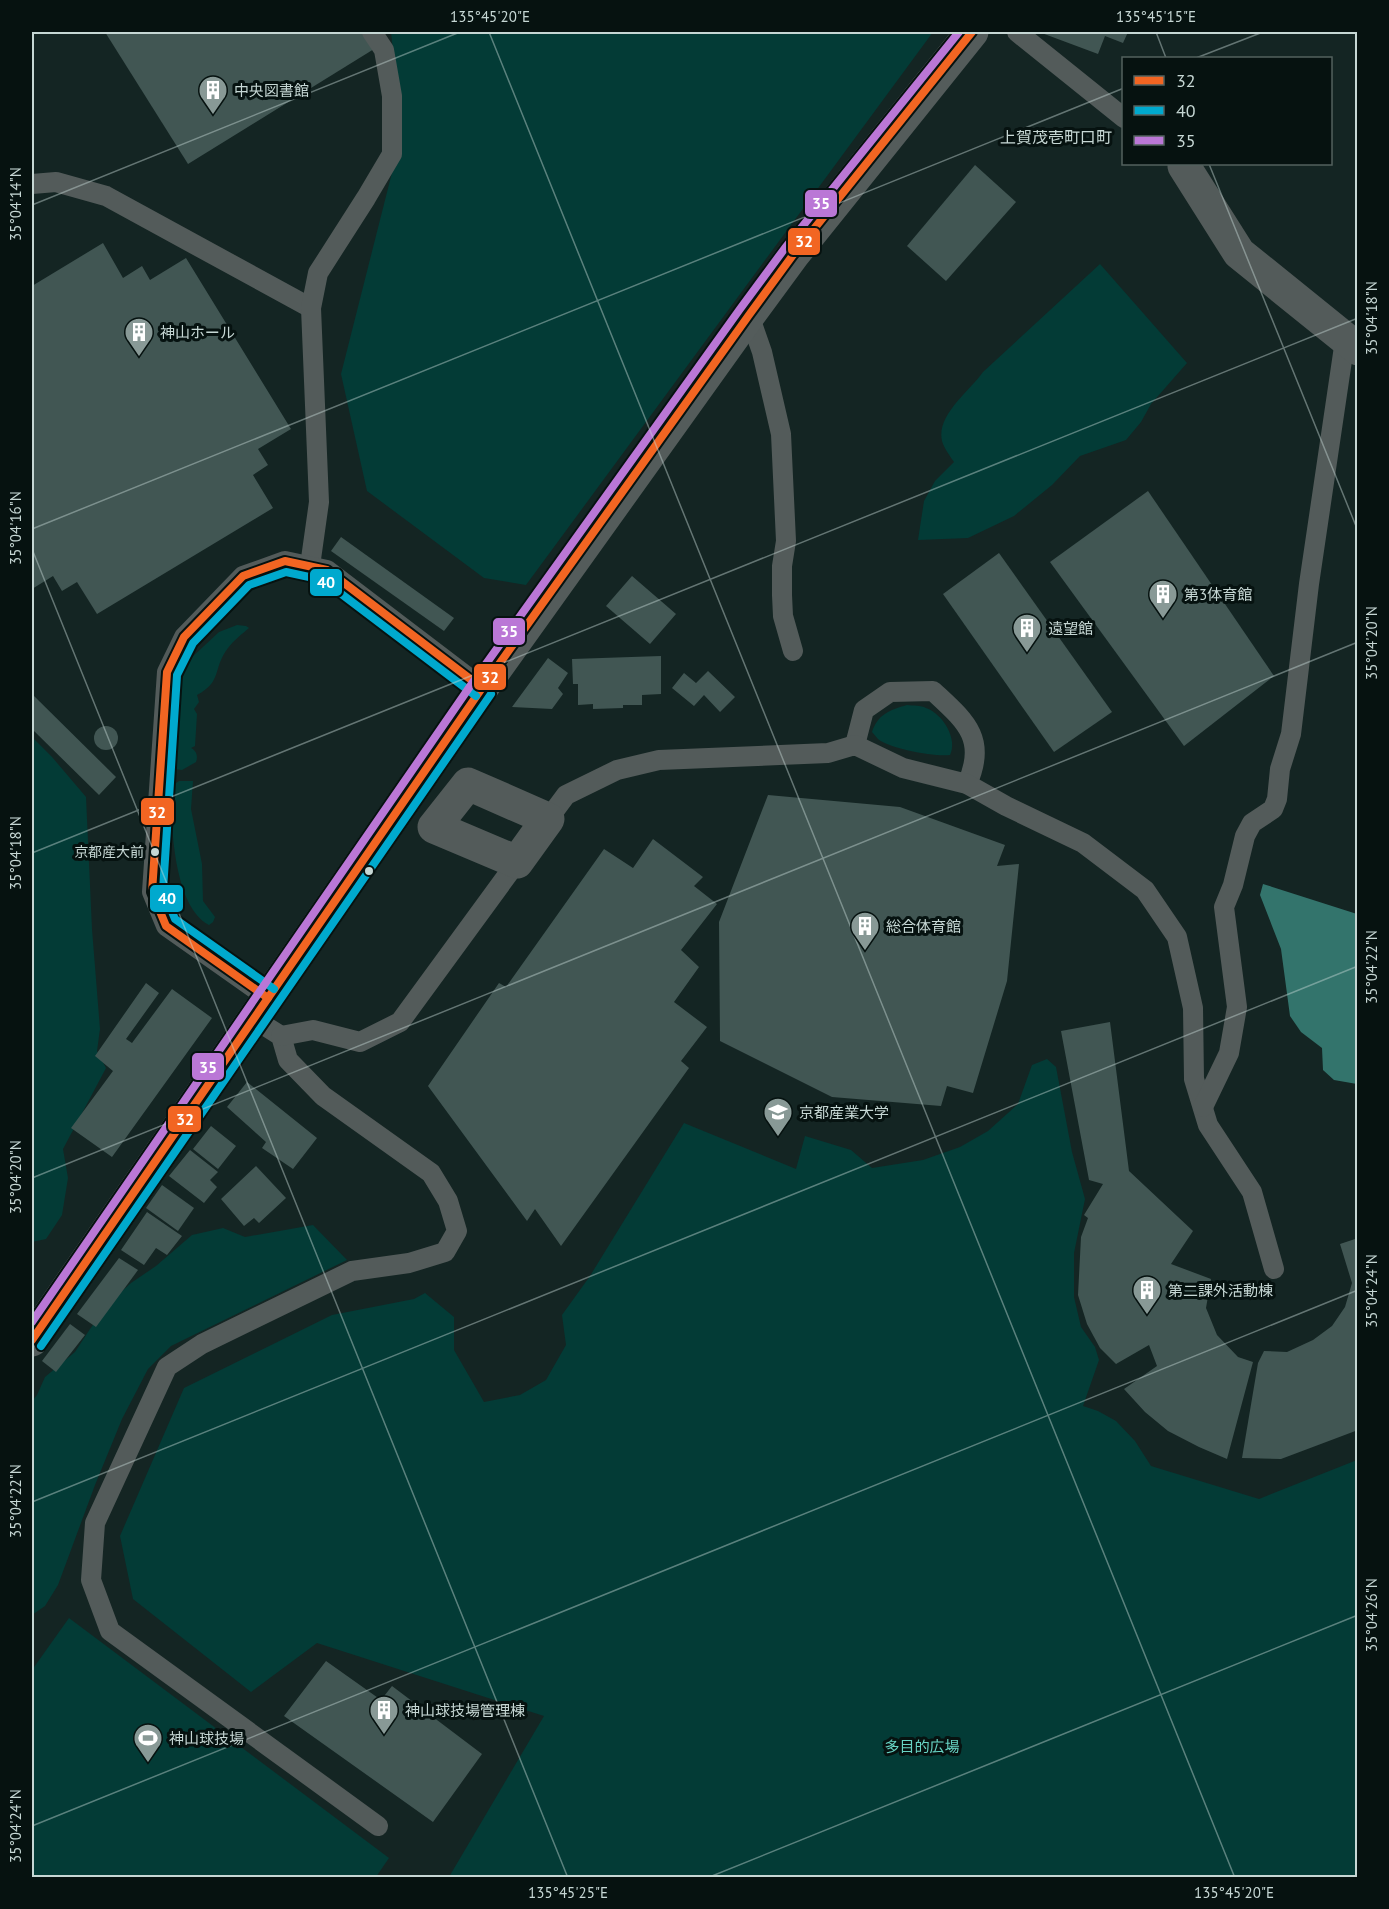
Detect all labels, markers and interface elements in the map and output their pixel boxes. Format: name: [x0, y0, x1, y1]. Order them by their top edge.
text: 135°45'20"E: [450, 7, 530, 26]
text: 135°45'15"E: [1116, 7, 1196, 26]
legend: [1122, 57, 1332, 165]
text: 32: [1176, 69, 1196, 92]
building icon: 中央図書館: [197, 74, 229, 116]
place label: 中央図書館: [234, 81, 309, 100]
text: 40: [1176, 99, 1196, 122]
district label: 上賀茂壱町口町: [1000, 127, 1112, 147]
text: 35: [1176, 129, 1196, 152]
text: 35°04'14"N: [6, 167, 25, 241]
line badge: 35: [804, 189, 838, 218]
text: 35: [812, 193, 830, 213]
line badge: 32: [787, 227, 821, 256]
text: 32: [795, 231, 813, 251]
text: 35°04'18"N: [1362, 281, 1381, 355]
building icon: 神山ホール: [123, 316, 155, 358]
place label: 神山ホール: [160, 323, 235, 342]
text: 35°04'16"N: [6, 491, 25, 565]
line badge: 40: [309, 568, 343, 597]
text: 40: [317, 572, 335, 592]
building icon: 第3体育館: [1147, 578, 1179, 620]
place label: 第3体育館: [1184, 585, 1252, 604]
text: 35°04'20"N: [1362, 606, 1381, 680]
building icon: 遠望館: [1011, 612, 1043, 654]
line badge: 35: [492, 617, 526, 646]
place label: 遠望館: [1048, 619, 1093, 638]
text: 35: [500, 621, 518, 641]
line badge: 32: [473, 663, 507, 691]
text: 32: [481, 667, 499, 687]
line badge: 32: [140, 797, 175, 826]
text: 32: [148, 802, 166, 822]
text: 35°04'18"N: [6, 816, 25, 890]
place label: 京都産大前: [74, 843, 144, 861]
marker: 京都産大前: [149, 846, 161, 858]
unlabelled marker: [363, 865, 375, 877]
line badge: 40: [149, 884, 184, 913]
text: 40: [158, 888, 176, 908]
building icon: 総合体育館: [849, 910, 881, 952]
place label: 総合体育館: [886, 917, 961, 936]
text: 35°04'22"N: [1362, 930, 1381, 1004]
line badge: 35: [191, 1052, 225, 1081]
text: 35: [199, 1057, 217, 1077]
school or university icon: 京都産業大学: [762, 1096, 794, 1138]
place label: 京都産業大学: [799, 1103, 889, 1122]
line badge: 32: [167, 1105, 202, 1133]
text: 32: [176, 1109, 194, 1129]
text: 35°04'20"N: [6, 1140, 25, 1214]
text: 35°04'24"N: [1362, 1254, 1381, 1328]
building icon: 第二課外活動棟: [1131, 1274, 1163, 1316]
place label: 第二課外活動棟: [1168, 1281, 1273, 1300]
text: 35°04'22"N: [6, 1464, 25, 1538]
text: 35°04'26"N: [1362, 1578, 1381, 1652]
building icon: 神山球技場管理棟: [368, 1694, 400, 1736]
place label: 神山球技場管理棟: [405, 1701, 525, 1720]
sports icon: 神山球技場: [132, 1722, 164, 1764]
place label: 神山球技場: [169, 1729, 244, 1748]
park label: 多目的広場: [884, 1737, 960, 1756]
text: 35°04'24"N: [6, 1789, 25, 1863]
text: 135°45'25"E: [528, 1883, 608, 1902]
text: 135°45'20"E: [1194, 1883, 1274, 1902]

